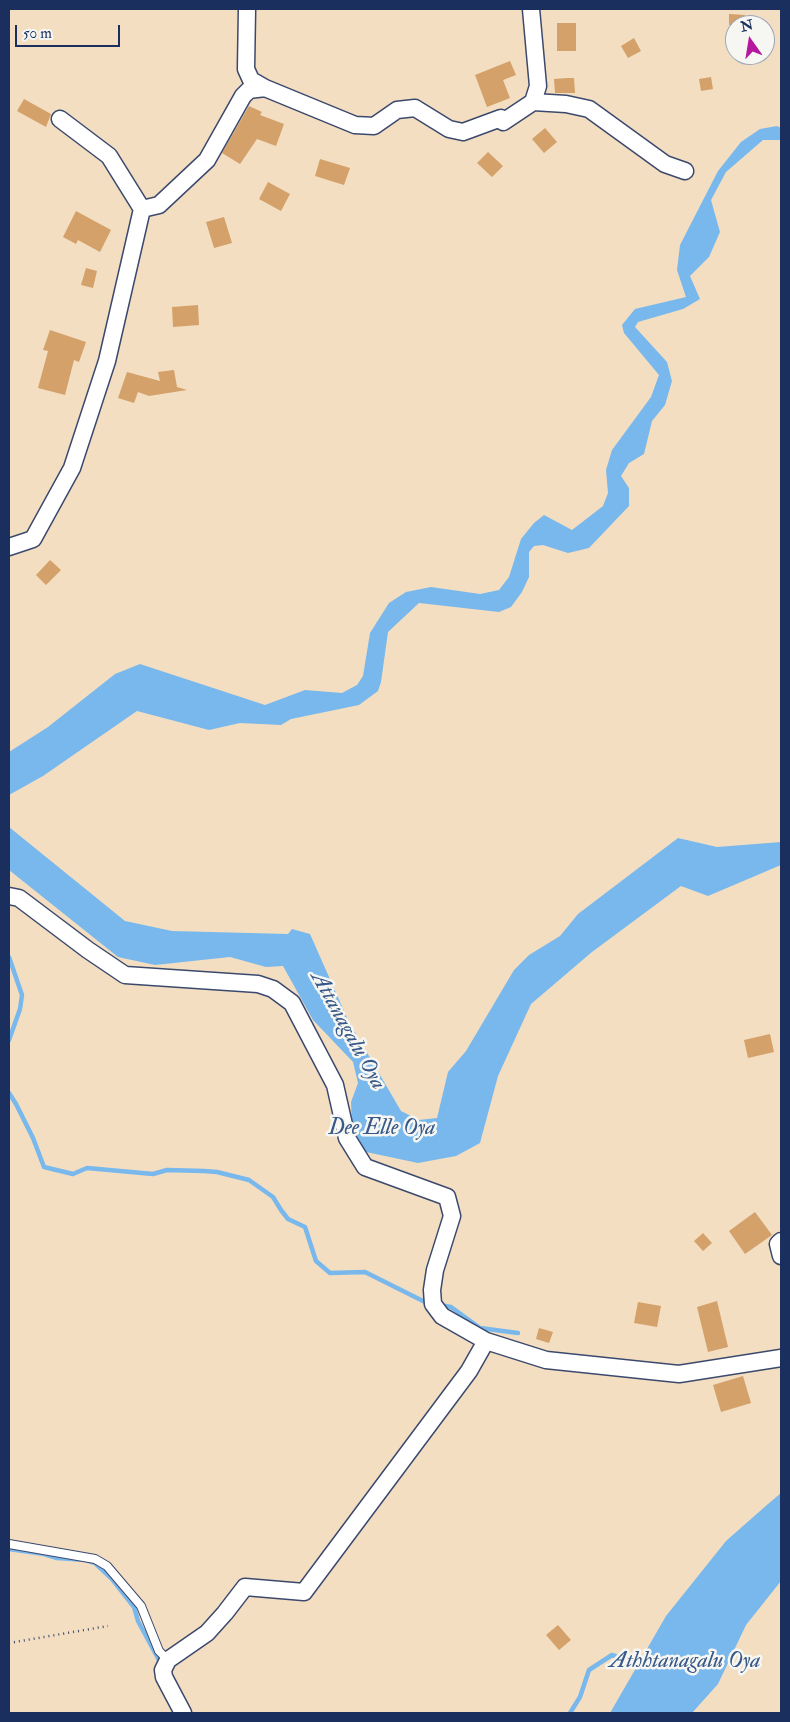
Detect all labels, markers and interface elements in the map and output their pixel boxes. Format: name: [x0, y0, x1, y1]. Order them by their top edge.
scale bar: [18, 15, 122, 47]
north arrow: [725, 15, 775, 65]
text: N: [739, 16, 755, 36]
text: 50 m: [23, 24, 52, 43]
water label: Attanagalu Oya: [304, 967, 390, 1095]
water label: Dee Elle Oya: [328, 1116, 436, 1142]
water label: Athhtanagalu Oya: [610, 1649, 760, 1675]

